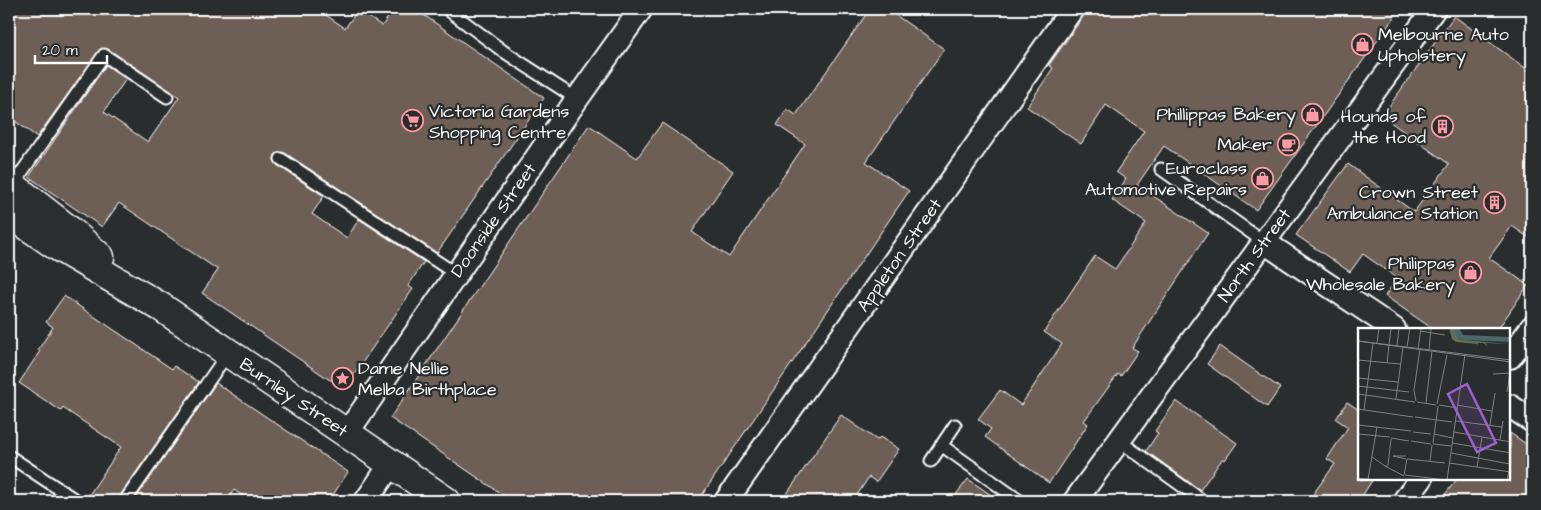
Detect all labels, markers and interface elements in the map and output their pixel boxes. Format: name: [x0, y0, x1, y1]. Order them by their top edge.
place label: Melbourne Auto Upholstery: [1378, 22, 1509, 69]
scale bar: [35, 32, 108, 64]
shop icon: Melbourne Auto Upholstery: [1350, 32, 1374, 56]
text: 20 m: [42, 40, 78, 61]
place label: Victoria Gardens Shopping Centre: [429, 99, 569, 146]
place label: Phillippas Bakery: [1157, 102, 1296, 128]
shop icon: Phillippas Bakery: [1300, 102, 1324, 126]
place label: Hounds of the Hood: [1341, 104, 1426, 150]
supermarket icon: Victoria Gardens Shopping Centre: [401, 109, 425, 133]
building icon: Hounds of the Hood: [1430, 114, 1454, 138]
place label: Maker: [1217, 132, 1272, 157]
cafe icon: Maker: [1276, 132, 1300, 156]
place label: Euroclass Automotive Repairs: [1085, 156, 1247, 202]
street label: Doonside Street: [445, 157, 543, 282]
shop icon: Euroclass Automotive Repairs: [1251, 166, 1275, 190]
place label: Crown Street Ambulance Station: [1327, 180, 1479, 226]
building icon: Crown Street Ambulance Station: [1482, 190, 1506, 214]
street label: Appleton Street: [851, 193, 948, 317]
street label: North Street: [1212, 203, 1297, 307]
place label: Philippas Wholesale Bakery: [1306, 251, 1455, 298]
shop icon: Philippas Wholesale Bakery: [1459, 261, 1483, 285]
inset map: [1358, 328, 1511, 480]
street label: Burnley Street: [234, 352, 354, 444]
place label: Dame Nellie Melba Birthplace: [358, 356, 497, 402]
place icon: Dame Nellie Melba Birthplace: [330, 366, 354, 390]

